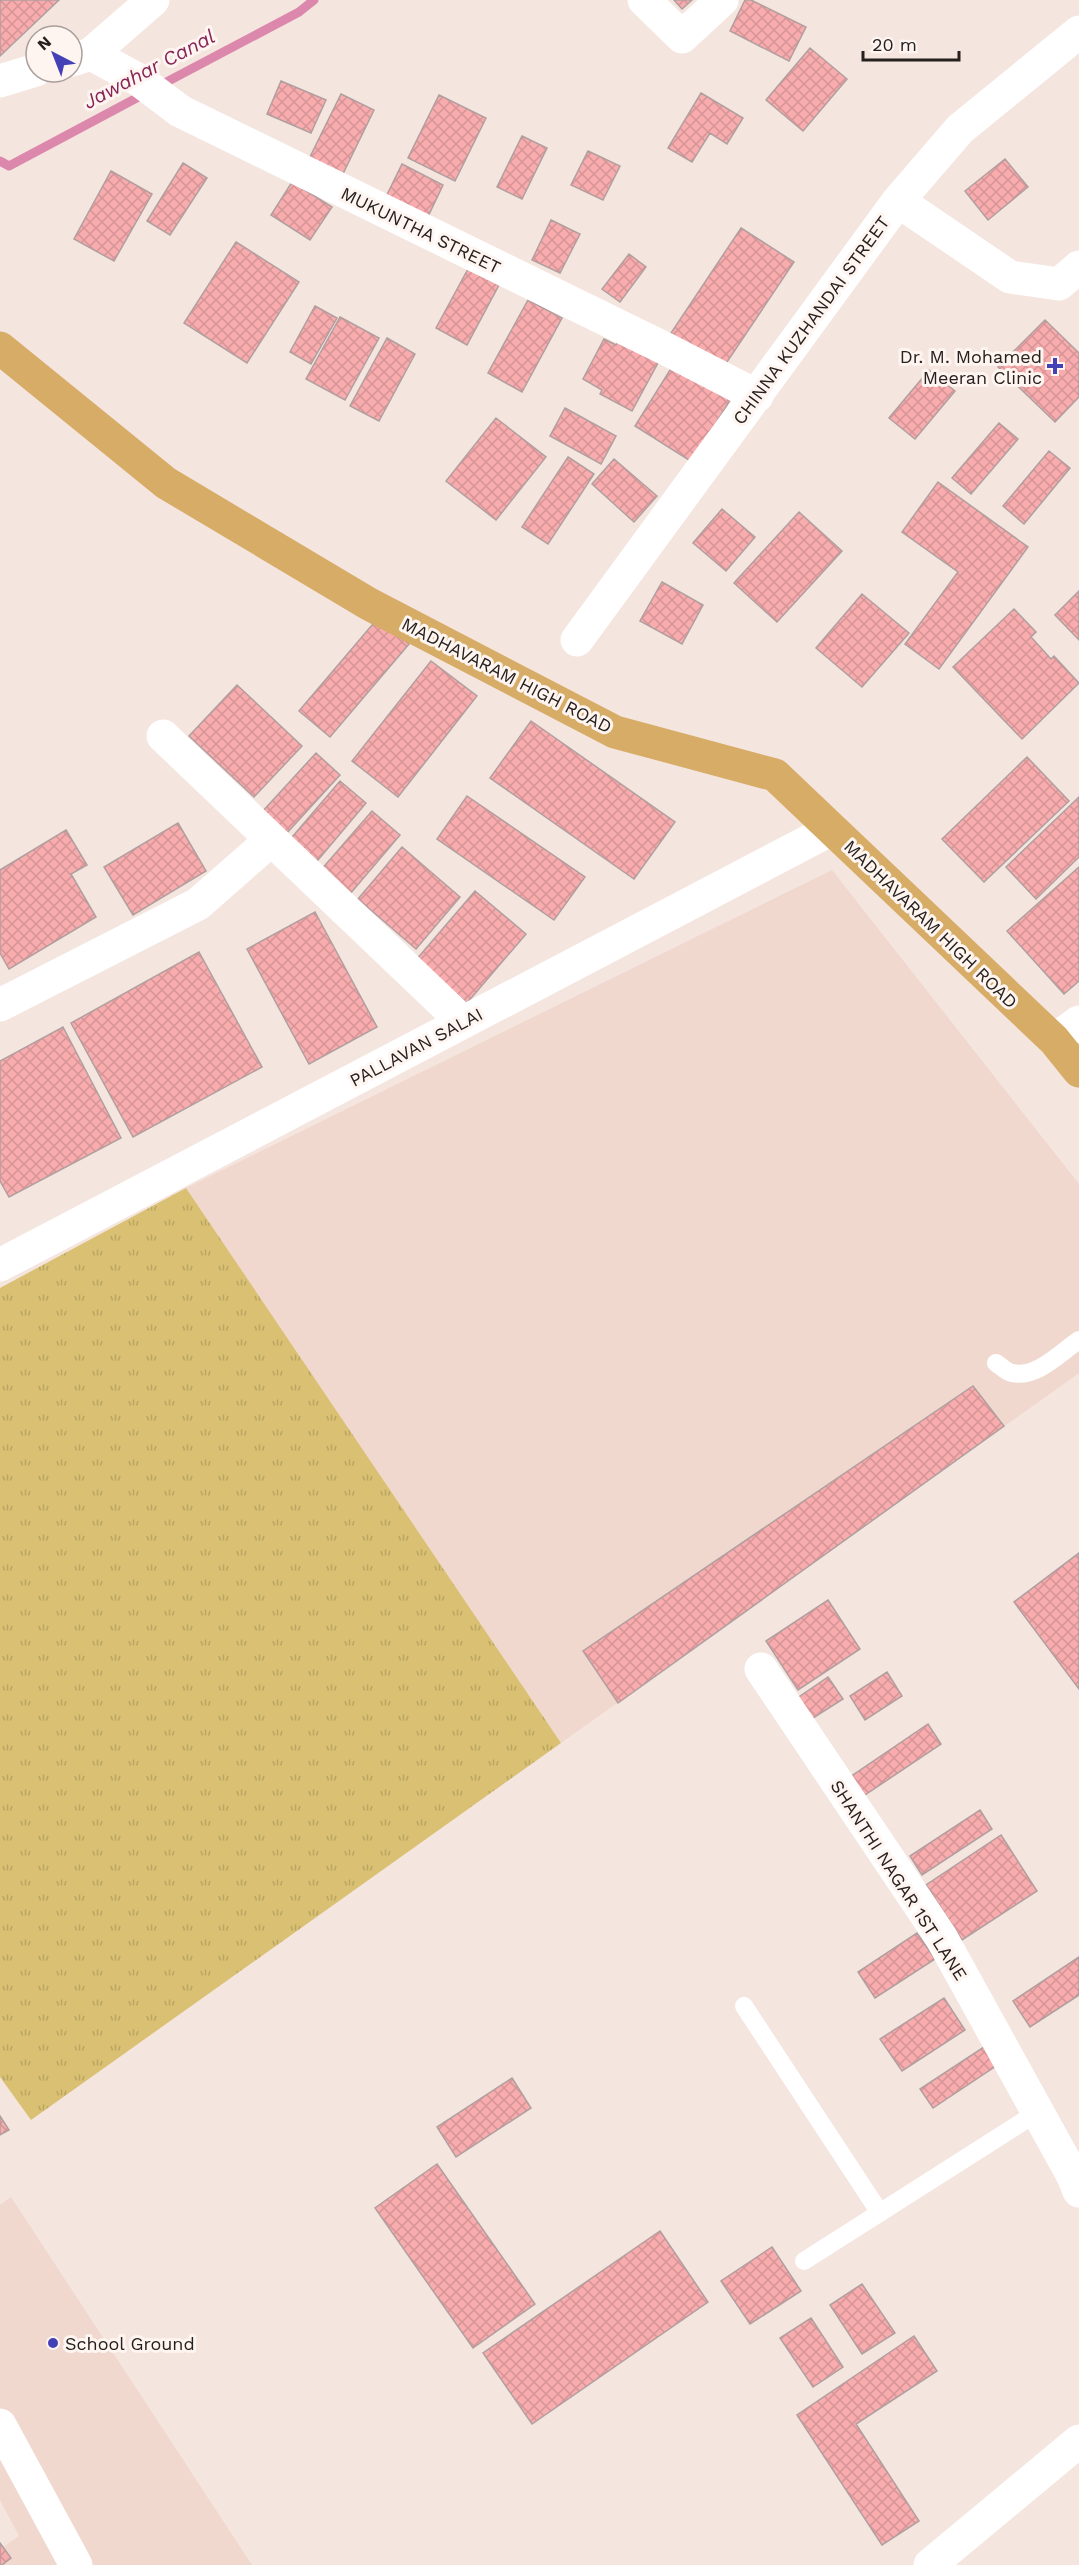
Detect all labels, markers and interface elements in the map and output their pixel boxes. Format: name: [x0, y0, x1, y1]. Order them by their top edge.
north arrow: [24, 24, 84, 84]
water label: Jawahar Canal: [79, 24, 219, 114]
scale bar: [863, 24, 959, 62]
text: N: [34, 32, 55, 54]
text: 20 m: [872, 34, 917, 55]
street label: MUKUNTHA STREET: [338, 182, 504, 278]
street label: CHINNA KUZHANDAI STREET: [728, 212, 894, 428]
place label: Dr. M. Mohamed Meeran Clinic: [900, 346, 1042, 388]
marker: Dr. M. Mohamed Meeran Clinic: [1046, 357, 1064, 375]
street label: MADHAVARAM HIGH ROAD: [399, 613, 615, 737]
street label: MADHAVARAM HIGH ROAD: [840, 836, 1022, 1012]
street label: PALLAVAN SALAI: [346, 1003, 486, 1091]
street label: SHANTHI NAGAR 1ST LANE: [826, 1776, 972, 1984]
place label: School Ground: [65, 2333, 195, 2354]
marker: School Ground: [46, 2336, 60, 2350]

